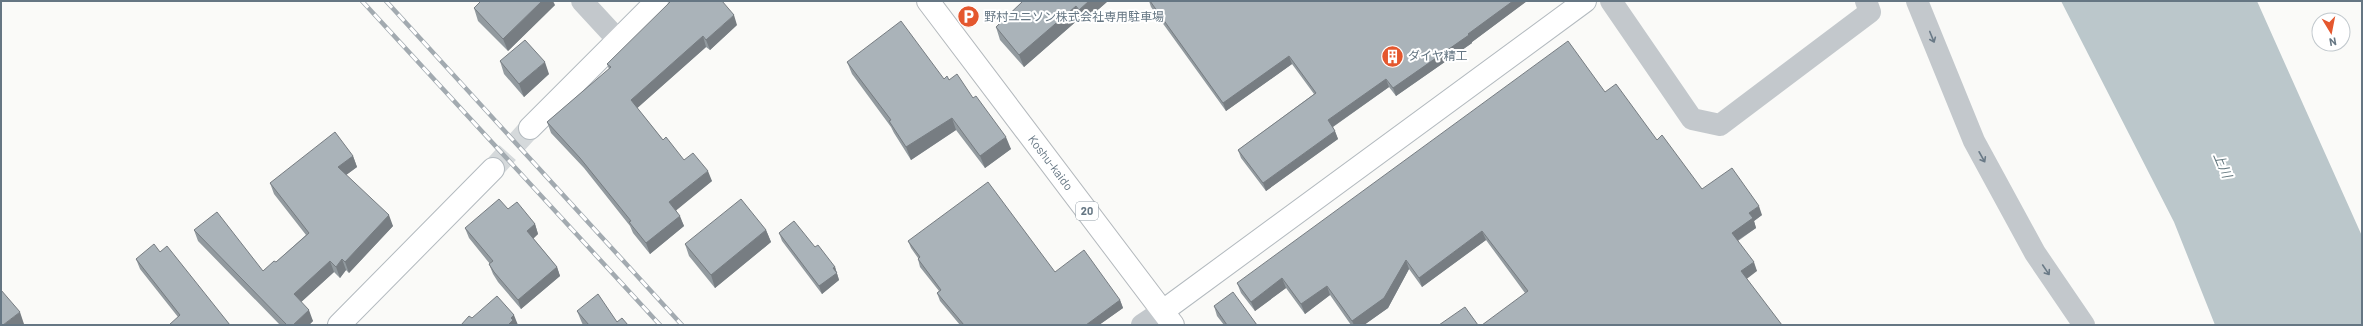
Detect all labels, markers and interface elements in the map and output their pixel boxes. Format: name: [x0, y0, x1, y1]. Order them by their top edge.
parking icon: 野村ユニソン株式会社専用駐車場: [956, 4, 982, 30]
place label: 野村ユニソン株式会社専用駐車場: [984, 9, 1164, 23]
north arrow: [2311, 12, 2351, 52]
one-way arrow: [1928, 31, 1936, 43]
text: N: [2328, 35, 2338, 49]
building icon: ダイヤ精工: [1380, 43, 1406, 69]
place label: ダイヤ精工: [1408, 48, 1468, 62]
street label: Koshu-kaido: [1026, 132, 1077, 193]
water label: 上川: [2211, 150, 2236, 182]
one-way arrow: [1979, 151, 1987, 163]
road number: 20: [1076, 202, 1098, 220]
one-way arrow: [2042, 264, 2050, 275]

